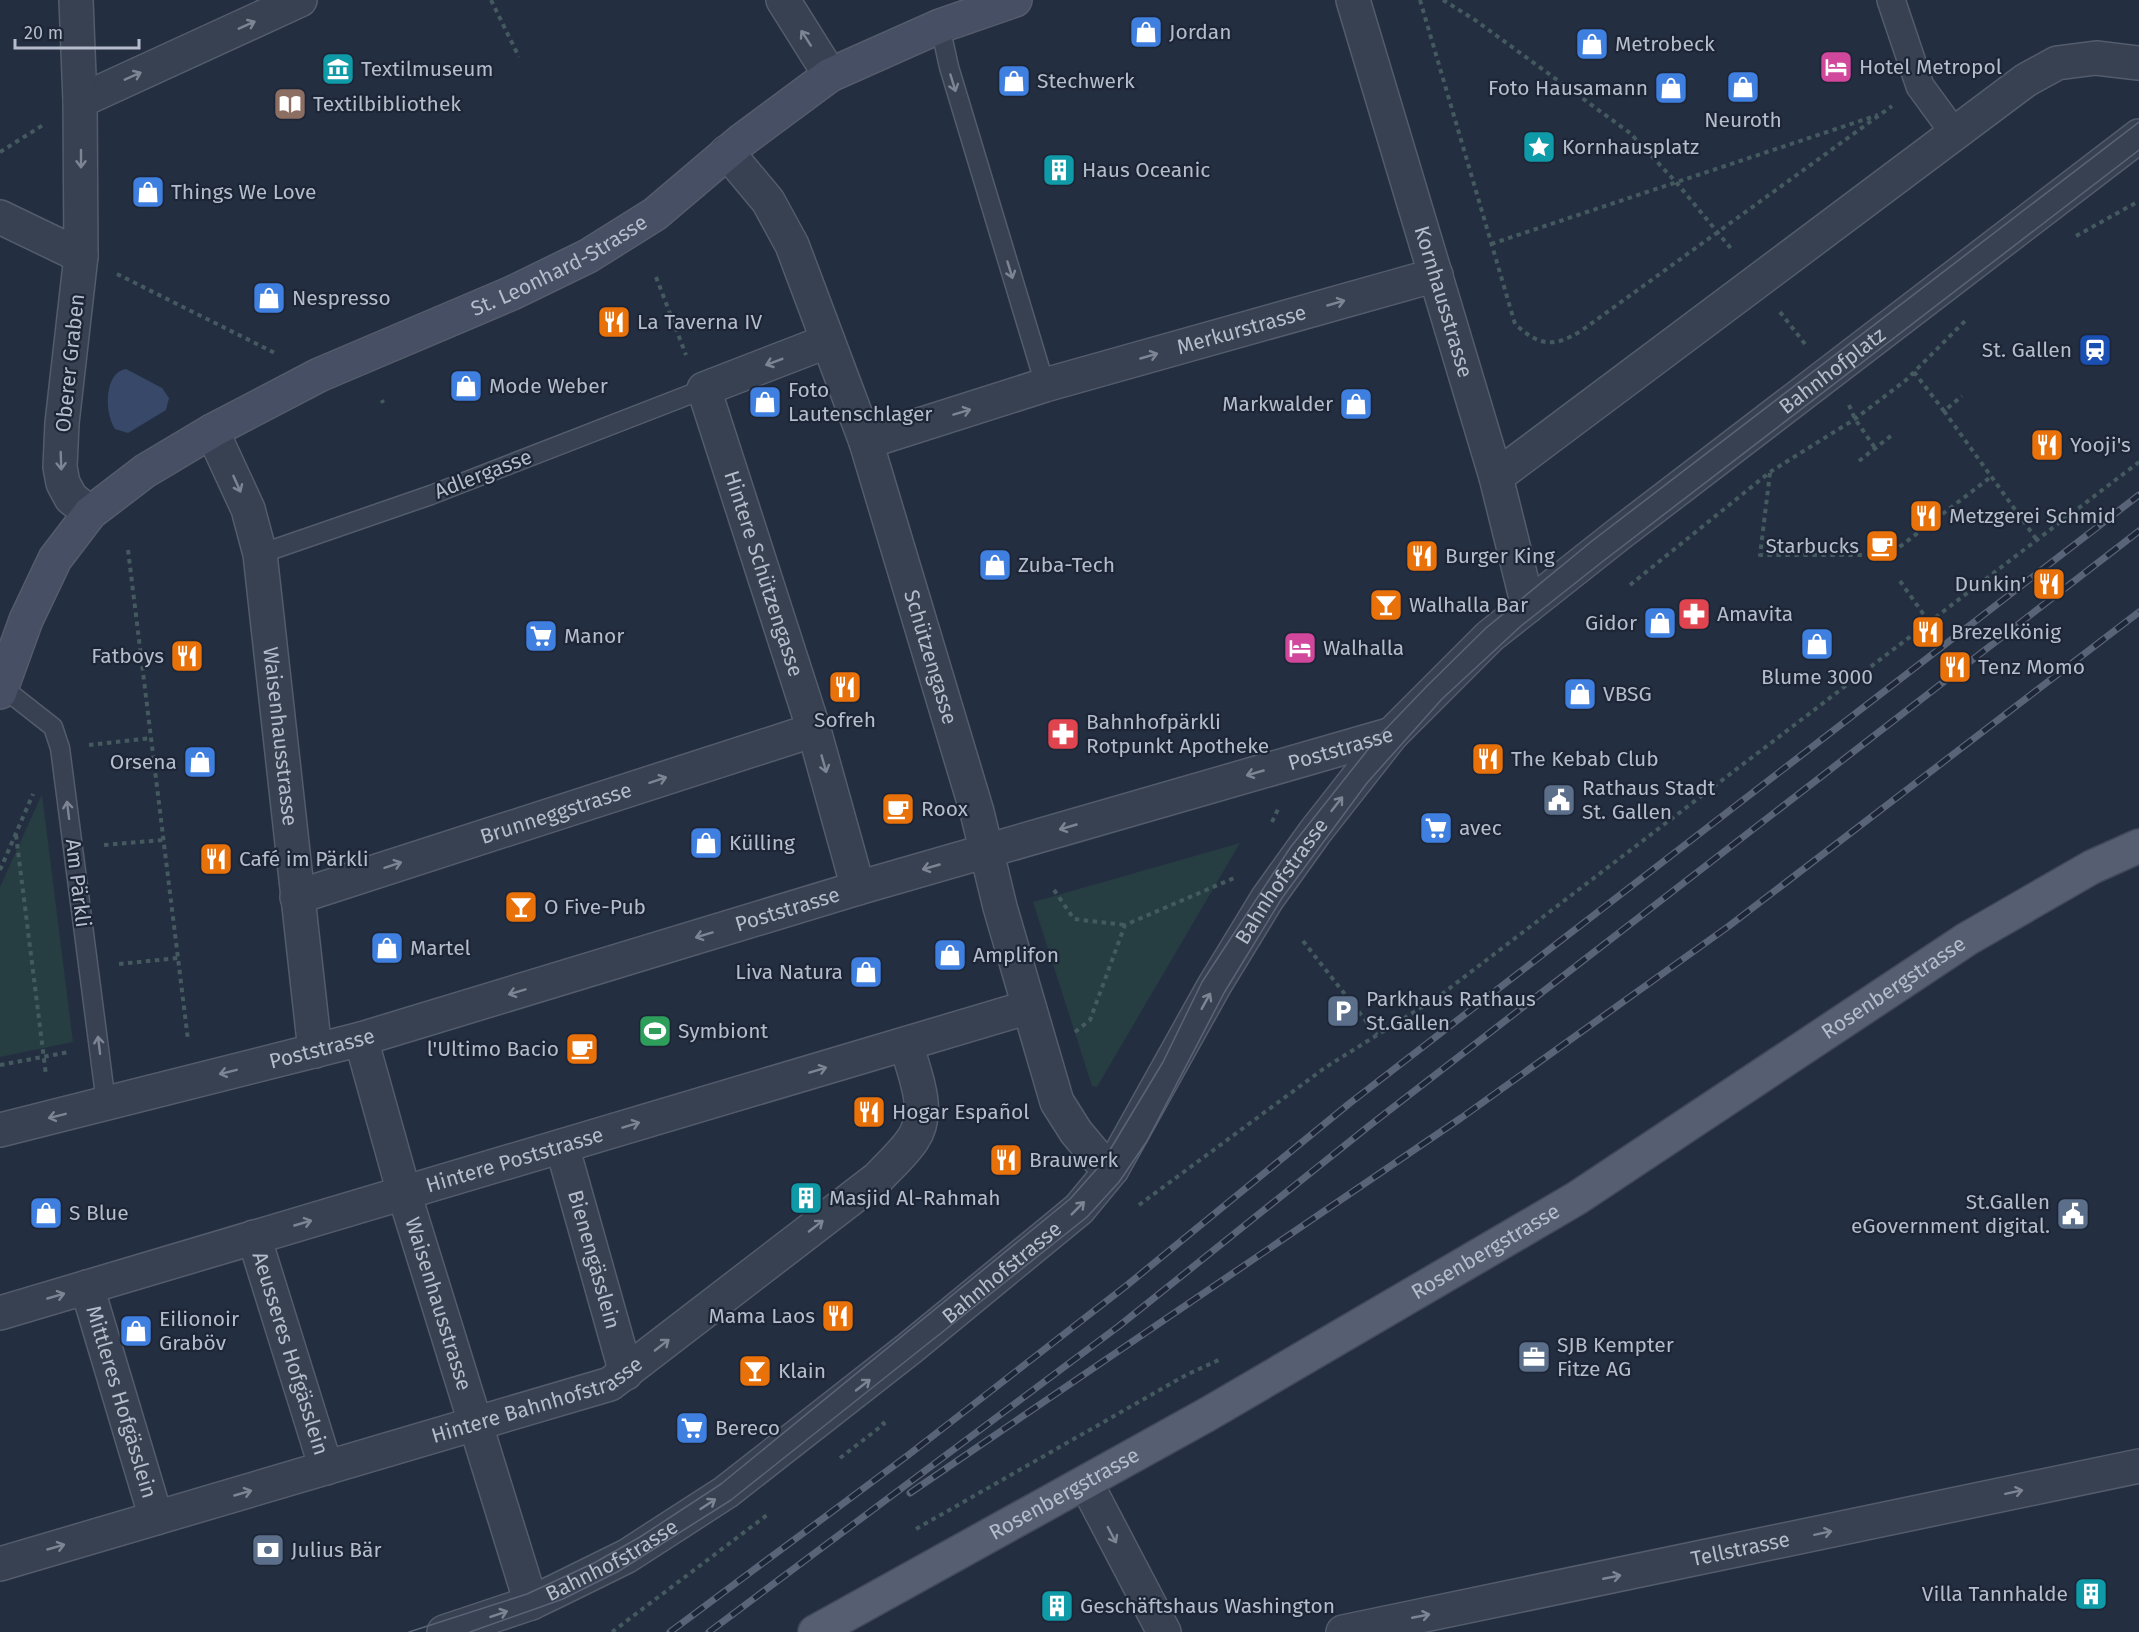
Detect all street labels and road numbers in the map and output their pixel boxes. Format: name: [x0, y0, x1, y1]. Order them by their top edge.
street label: St. Leonhard-Strasse: [467, 209, 652, 322]
street label: Kornhausstrasse: [1408, 223, 1478, 381]
street label: Oberer Graben: [50, 292, 90, 434]
street label: Merkurstrasse: [1174, 299, 1309, 360]
street label: Bahnhofplatz: [1774, 322, 1891, 420]
street label: Adlergasse: [431, 444, 535, 504]
street label: Hintere Schützengasse: [718, 467, 809, 680]
street label: Schützengasse: [898, 587, 963, 727]
street label: Waisenhausstrasse: [257, 645, 303, 827]
street label: Poststrasse: [1285, 721, 1396, 776]
street label: Brunneggstrasse: [477, 777, 635, 850]
street label: Bahnhofstrasse: [1229, 813, 1334, 949]
street label: Am Pärkli: [60, 837, 96, 929]
street label: Poststrasse: [732, 881, 843, 938]
street label: Rosenbergstrasse: [1817, 931, 1971, 1045]
street label: Poststrasse: [266, 1023, 378, 1075]
street label: Hintere Poststrasse: [423, 1121, 607, 1199]
street label: Bienengässlein: [562, 1187, 626, 1332]
street label: Rosenbergstrasse: [1407, 1198, 1564, 1305]
street label: Waisenhausstrasse: [399, 1214, 477, 1394]
street label: Bahnhofstrasse: [937, 1216, 1067, 1329]
street label: Aeusseres Hofgässlein: [246, 1249, 334, 1458]
street label: Mittleres Hofgässlein: [80, 1303, 162, 1501]
street label: Hintere Bahnhofstrasse: [428, 1351, 648, 1449]
street label: Rosenbergstrasse: [985, 1442, 1144, 1546]
street label: Bahnhofstrasse: [541, 1514, 683, 1607]
street label: Tellstrasse: [1689, 1526, 1792, 1572]

